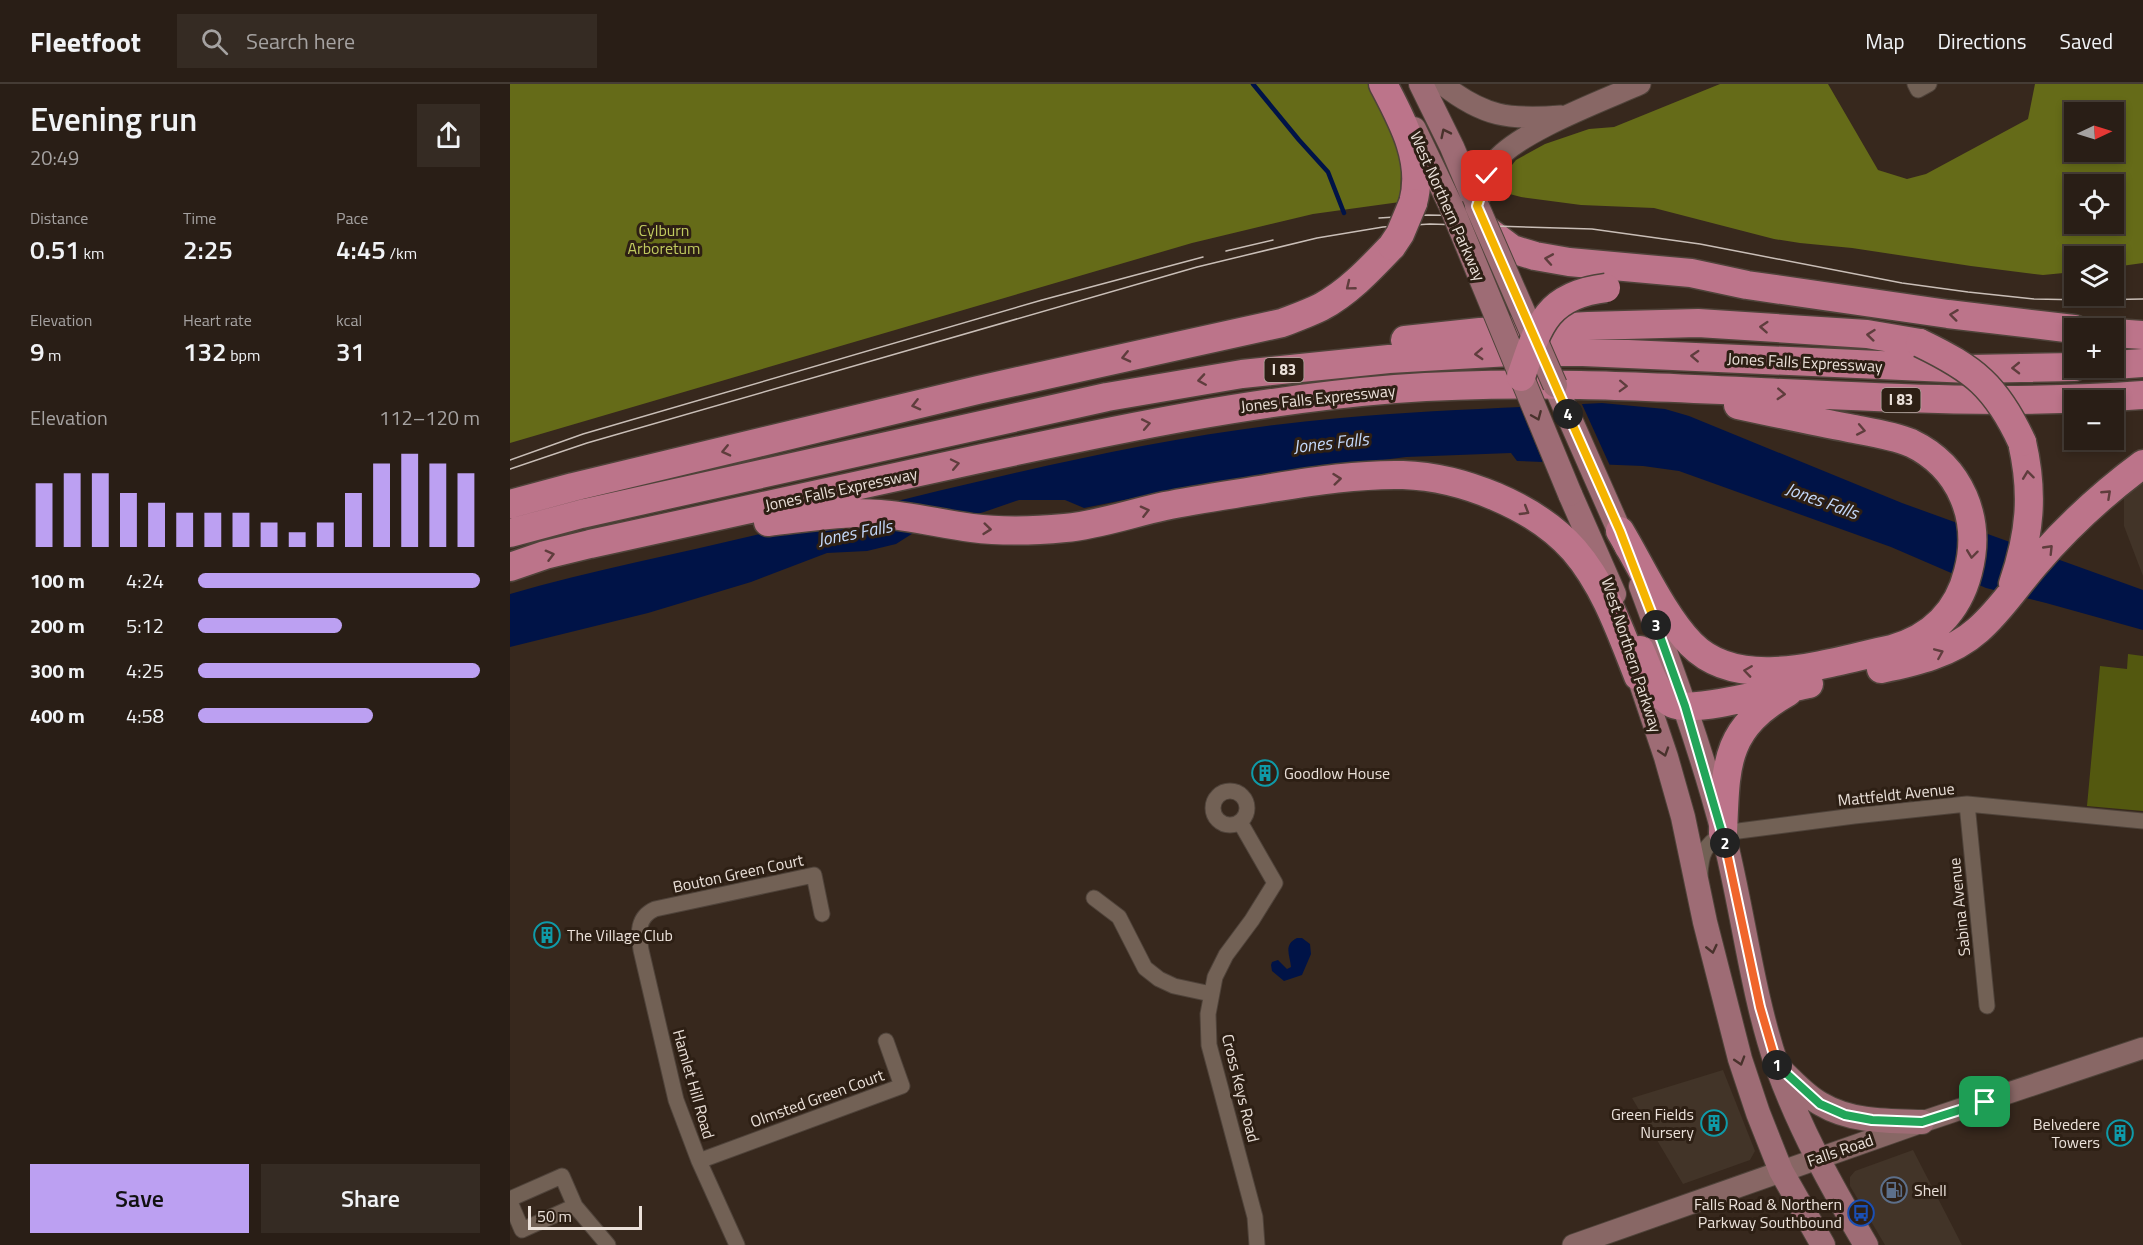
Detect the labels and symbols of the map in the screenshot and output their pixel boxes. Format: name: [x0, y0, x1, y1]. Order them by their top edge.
north arrow: [2064, 102, 2124, 162]
street label: West Northern Parkway: [1404, 127, 1492, 285]
one-way arrow: [1441, 129, 1452, 139]
pin: [1461, 150, 1512, 201]
park label: Cylburn Arboretum: [628, 218, 700, 260]
one-way arrow: [1544, 253, 1554, 266]
one-way arrow: [1346, 279, 1357, 290]
one-way arrow: [1949, 309, 1958, 322]
one-way arrow: [1759, 321, 1768, 334]
one-way arrow: [1867, 329, 1876, 342]
street label: Jones Falls Expressway: [1727, 346, 1884, 378]
one-way arrow: [1475, 347, 1484, 360]
one-way arrow: [1122, 349, 1132, 362]
one-way arrow: [1691, 350, 1700, 363]
road number: I 83: [1264, 358, 1304, 382]
one-way arrow: [2012, 362, 2021, 374]
one-way arrow: [1197, 374, 1206, 386]
street label: Jones Falls Expressway: [1239, 378, 1397, 418]
one-way arrow: [1619, 380, 1628, 392]
one-way arrow: [1776, 387, 1785, 400]
road number: I 83: [1882, 388, 1920, 412]
one-way arrow: [911, 398, 921, 411]
pin: 4: [1553, 399, 1583, 429]
one-way arrow: [1530, 409, 1542, 420]
one-way arrow: [1140, 418, 1150, 431]
one-way arrow: [1855, 423, 1865, 436]
water label: Jones Falls: [1292, 425, 1371, 460]
one-way arrow: [722, 443, 732, 456]
one-way arrow: [950, 458, 960, 471]
street label: Jones Falls Expressway: [762, 461, 920, 517]
one-way arrow: [2023, 470, 2035, 480]
one-way arrow: [1332, 473, 1341, 486]
water label: Jones Falls: [1782, 475, 1863, 527]
one-way arrow: [2101, 490, 2111, 501]
one-way arrow: [1519, 504, 1529, 516]
one-way arrow: [1139, 506, 1149, 519]
water label: Jones Falls: [815, 512, 896, 553]
one-way arrow: [982, 522, 991, 535]
one-way arrow: [2041, 546, 2052, 557]
one-way arrow: [545, 549, 555, 562]
one-way arrow: [1966, 550, 1978, 559]
street label: West Northern Parkway: [1596, 574, 1668, 736]
pin: 3: [1641, 610, 1671, 640]
one-way arrow: [1933, 648, 1944, 660]
one-way arrow: [1744, 665, 1753, 677]
one-way arrow: [1657, 746, 1670, 757]
building icon: Goodlow House: [1250, 758, 1280, 788]
place label: Goodlow House: [1284, 761, 1390, 785]
street label: Mattfeldt Avenue: [1836, 776, 1956, 812]
pin: 2: [1710, 828, 1740, 858]
street label: Bouton Green Court: [670, 847, 806, 899]
street label: Sabina Avenue: [1942, 857, 1976, 957]
building icon: The Village Club: [532, 920, 562, 950]
place label: The Village Club: [567, 923, 673, 947]
one-way arrow: [1704, 944, 1717, 954]
street label: Hamlet Hill Road: [667, 1026, 721, 1142]
street label: Cross Keys Road: [1216, 1031, 1266, 1145]
pin: 1: [1762, 1050, 1792, 1080]
one-way arrow: [1733, 1055, 1745, 1066]
street label: Olmsted Green Court: [747, 1062, 888, 1133]
pin: [1959, 1076, 2010, 1127]
place label: Green Fields Nursery: [1611, 1102, 1694, 1144]
building icon: Green Fields Nursery: [1699, 1108, 1729, 1138]
place label: Belvedere Towers: [2033, 1112, 2100, 1154]
building icon: Belvedere Towers: [2105, 1118, 2135, 1148]
street label: Falls Road: [1804, 1127, 1876, 1173]
fuel station icon: Shell: [1879, 1175, 1909, 1205]
place label: Shell: [1914, 1178, 1947, 1202]
place label: Falls Road & Northern Parkway Southbound: [1694, 1192, 1842, 1234]
bus stop icon: Falls Road & Northern Parkway Southbound: [1846, 1198, 1876, 1228]
scale bar: [528, 1203, 642, 1230]

